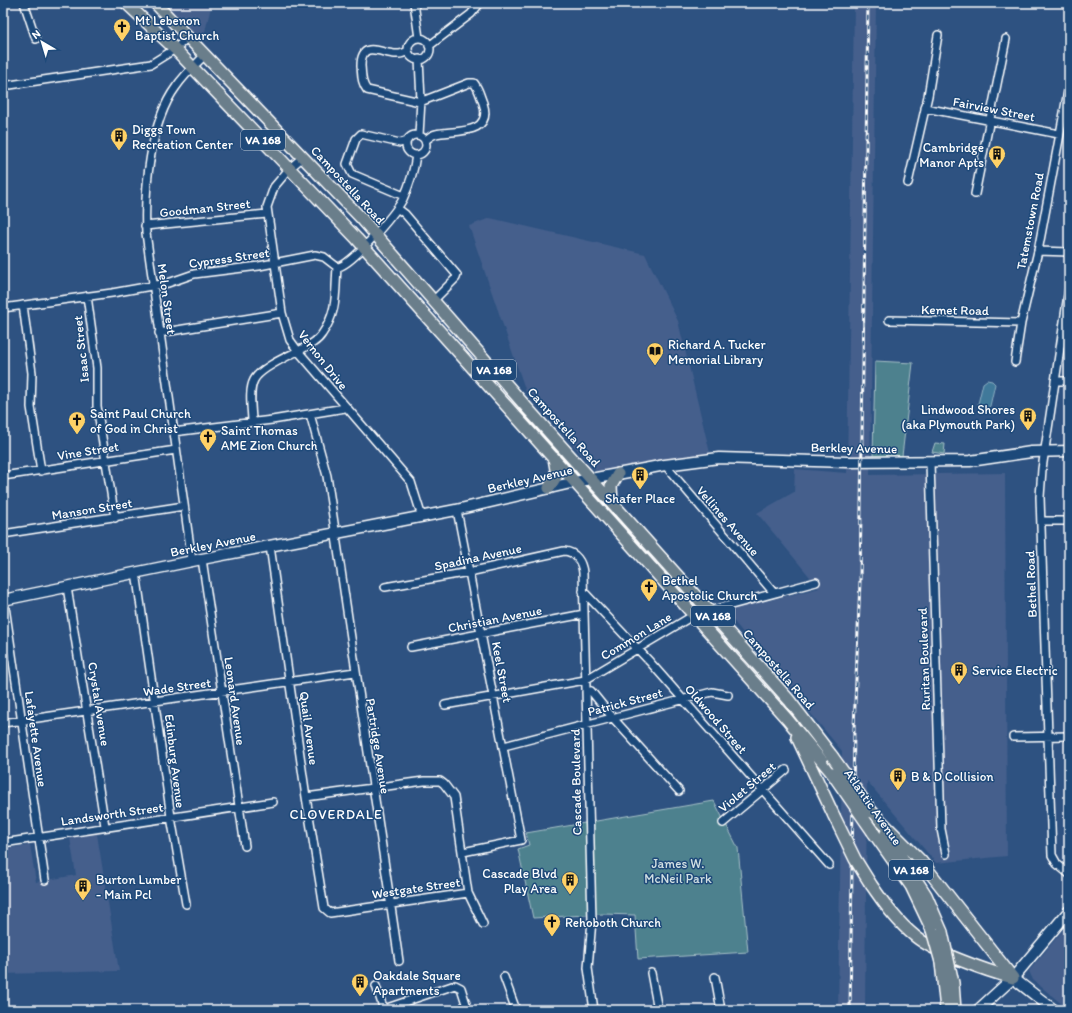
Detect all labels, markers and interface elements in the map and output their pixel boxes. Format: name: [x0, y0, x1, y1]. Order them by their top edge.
place label: Mt Lebenon Baptist Church: [135, 13, 219, 43]
church icon: Mt Lebenon Baptist Church: [112, 17, 132, 42]
north arrow: [22, 22, 62, 62]
text: N: [29, 27, 43, 42]
street label: Fairview Street: [952, 94, 1036, 124]
place label: Diggs Town Recreation Center: [132, 122, 234, 152]
building icon: Diggs Town Recreation Center: [109, 126, 129, 151]
road number: VA 168: [241, 130, 285, 150]
place label: Cambridge Manor Apts: [919, 140, 984, 170]
street label: Campostella Road: [308, 143, 388, 227]
building icon: Cambridge Manor Apts: [987, 144, 1007, 169]
street label: Tatemstown Road: [1013, 171, 1047, 271]
street label: Goodman Street: [159, 196, 251, 220]
street label: Cypress Street: [188, 245, 270, 271]
street label: Melon Street: [155, 263, 179, 335]
street label: Kemet Road: [921, 302, 989, 318]
street label: Isaac Street: [70, 315, 92, 383]
street label: Vernon Drive: [295, 327, 351, 393]
place label: Richard A. Tucker Memorial Library: [668, 337, 766, 367]
library icon: Richard A. Tucker Memorial Library: [645, 341, 665, 366]
road number: VA 168: [472, 360, 516, 380]
street label: Campostella Road: [524, 384, 604, 470]
place label: Lindwood Shores (aka Plymouth Park): [901, 402, 1015, 432]
place label: Saint Paul Church of God in Christ: [90, 406, 191, 436]
building icon: Lindwood Shores (aka Plymouth Park): [1018, 406, 1038, 431]
church icon: Saint Paul Church of God in Christ: [67, 410, 87, 435]
place label: Saint Thomas AME Zion Church: [221, 423, 318, 453]
church icon: Saint Thomas AME Zion Church: [198, 427, 218, 452]
street label: Vine Street: [56, 439, 120, 463]
street label: Berkley Avenue: [811, 440, 897, 456]
street label: Berkley Avenue: [486, 462, 574, 496]
building icon: Shafer Place: [630, 465, 650, 490]
street label: Vellines Avenue: [694, 483, 762, 559]
place label: Shafer Place: [605, 491, 675, 506]
street label: Manson Street: [51, 495, 134, 523]
street label: Berkley Avenue: [169, 528, 257, 560]
street label: Spadina Avenue: [433, 540, 523, 574]
street label: Bethel Road: [1022, 550, 1040, 618]
place label: Bethel Apostolic Church: [662, 573, 757, 603]
church icon: Bethel Apostolic Church: [639, 577, 659, 602]
street label: Christian Avenue: [447, 603, 543, 635]
road number: VA 168: [691, 606, 735, 626]
street label: Ruritan Boulevard: [915, 607, 933, 711]
street label: Common Lane: [598, 609, 674, 663]
street label: Campostella Road: [740, 626, 818, 712]
street label: Keel Street: [489, 640, 515, 704]
street label: Leonard Avenue: [221, 656, 249, 746]
building icon: Service Electric: [949, 660, 969, 685]
street label: Crystal Avenue: [85, 661, 113, 747]
place label: Service Electric: [972, 663, 1058, 678]
street label: Wade Street: [142, 675, 212, 699]
street label: Oldwood Street: [682, 681, 750, 757]
street label: Patrick Street: [586, 685, 664, 719]
street label: Lafayette Avenue: [22, 690, 50, 788]
street label: Quail Avenue: [296, 690, 322, 766]
street label: Partridge Avenue: [363, 697, 393, 795]
street label: Edinburg Avenue: [162, 713, 188, 809]
street label: Cascade Boulevard: [568, 729, 584, 835]
street label: Violet Street: [715, 759, 779, 815]
street label: Atlantic Avenue: [841, 766, 905, 848]
building icon: B & D Collision: [888, 766, 908, 791]
place label: B & D Collision: [911, 769, 994, 784]
street label: Landsworth Street: [60, 799, 164, 829]
district label: CLOVERDALE: [289, 806, 383, 823]
park label: James W. McNeil Park: [644, 856, 712, 886]
road number: VA 168: [889, 860, 933, 880]
place label: Cascade Blvd Play Area: [482, 866, 557, 896]
building icon: Cascade Blvd Play Area: [560, 870, 580, 895]
place label: Burton Lumber - Main Pcl: [96, 872, 182, 902]
street label: Westgate Street: [371, 874, 461, 902]
building icon: Burton Lumber - Main Pcl: [73, 876, 93, 901]
church icon: Rehoboth Church: [542, 912, 562, 937]
place label: Rehoboth Church: [565, 915, 661, 930]
place label: Oakdale Square Apartments: [373, 968, 461, 998]
building icon: Oakdale Square Apartments: [350, 972, 370, 997]

